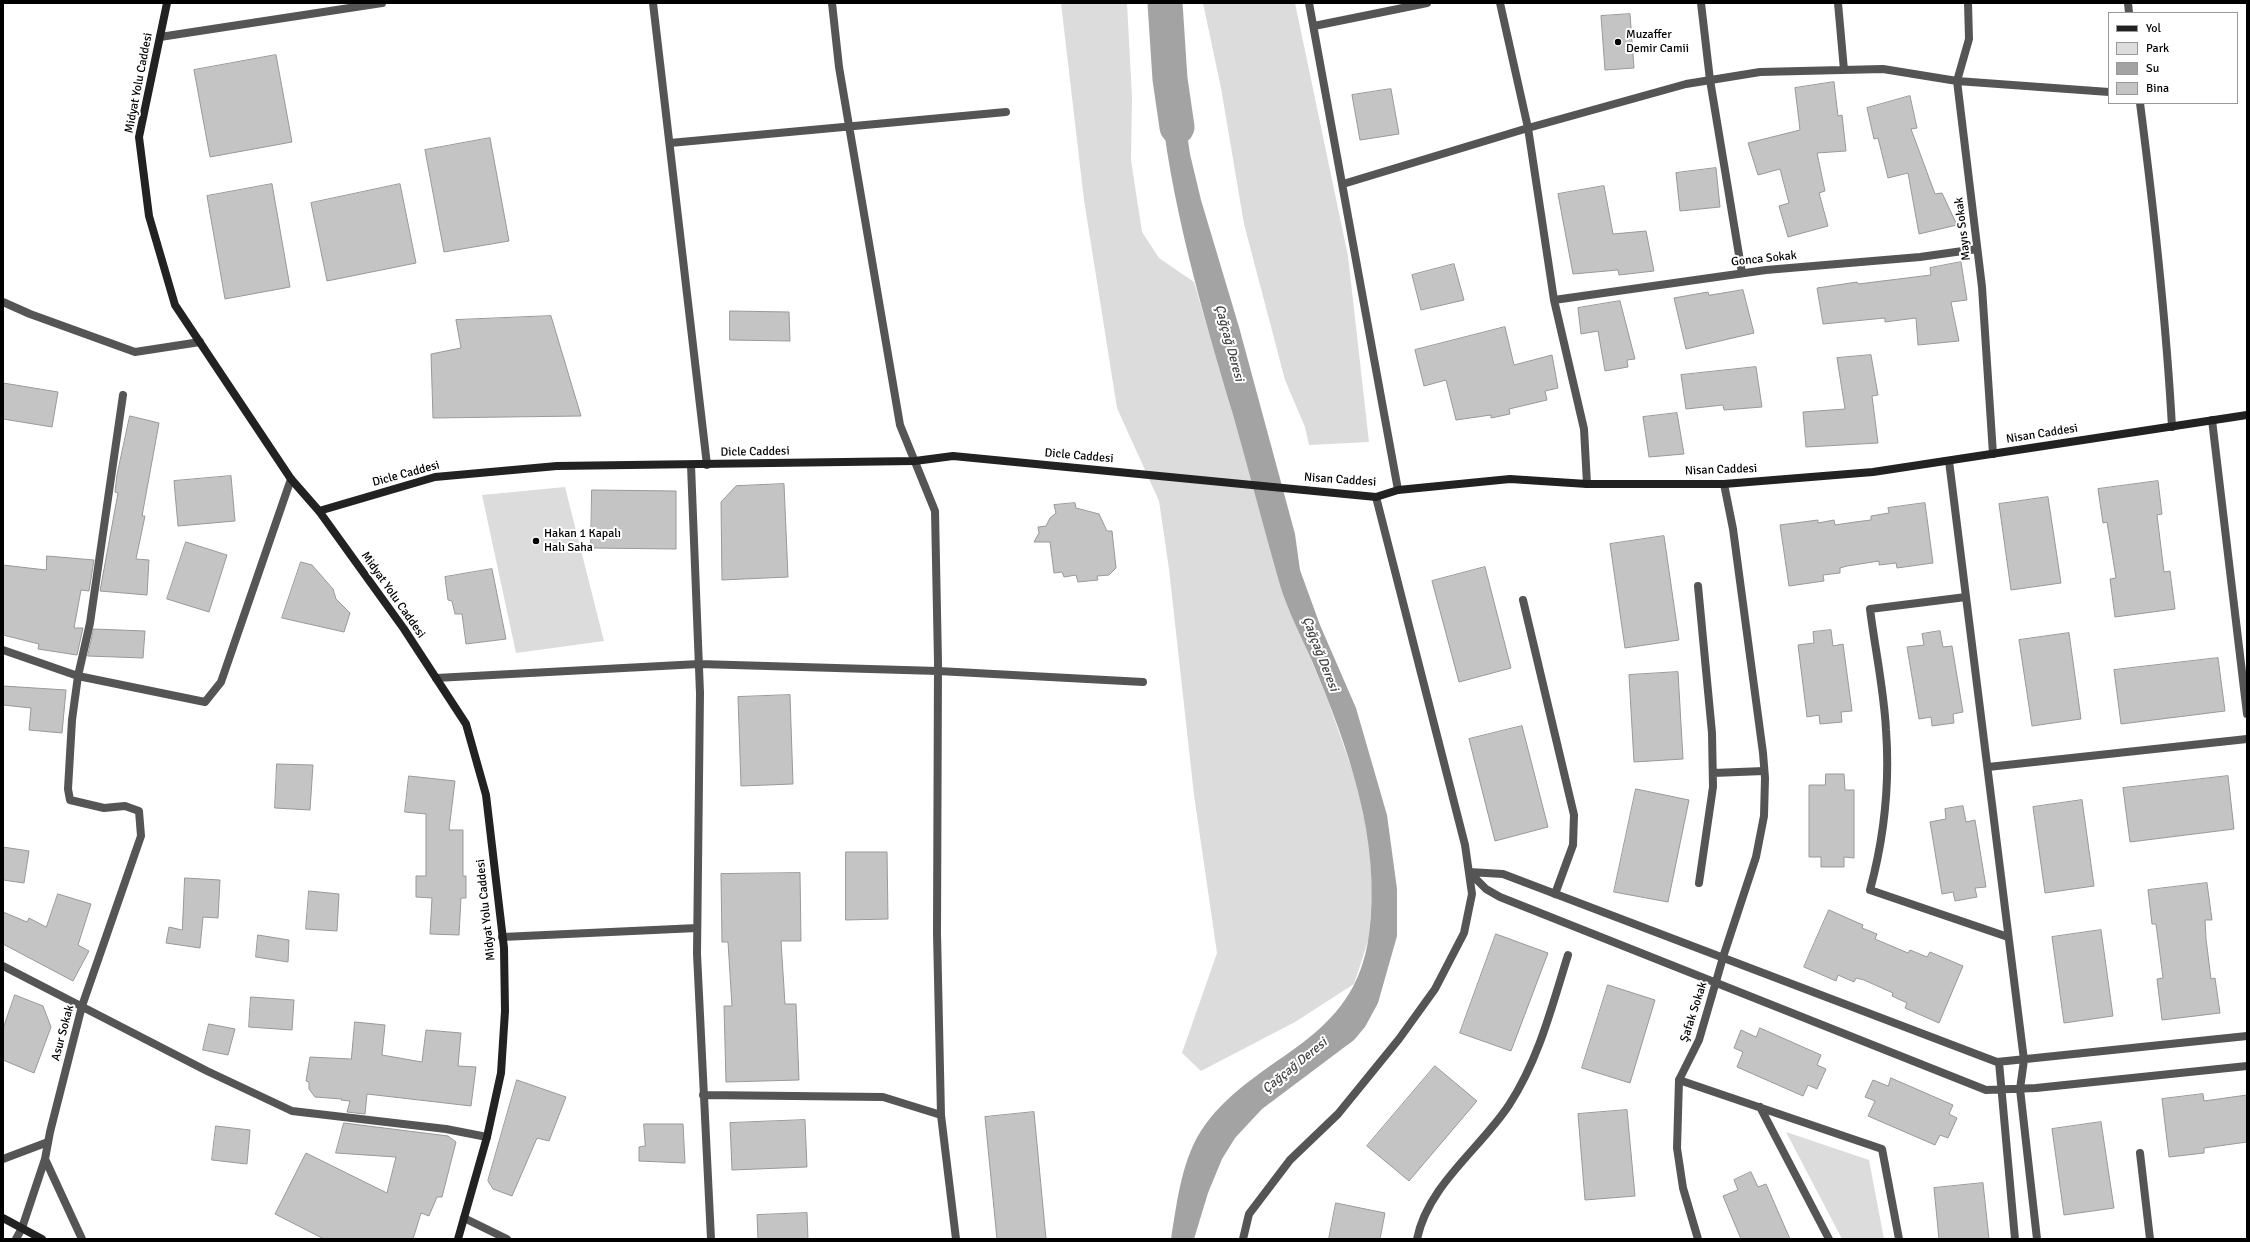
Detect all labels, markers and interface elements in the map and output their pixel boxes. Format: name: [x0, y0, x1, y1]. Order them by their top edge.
legend: [2108, 12, 2238, 104]
text: Yol: [2146, 21, 2161, 36]
place label: Muzaffer Demir Camii: [1626, 28, 1689, 56]
street label: Midyat Yolu Caddesi: [122, 31, 156, 135]
marker: Muzaffer Demir Camii: [1613, 37, 1623, 47]
text: Park: [2146, 41, 2169, 56]
text: Su: [2146, 61, 2159, 76]
text: Bina: [2146, 81, 2169, 96]
street label: Mayıs Sokak: [1952, 197, 1974, 261]
street label: Gonca Sokak: [1730, 248, 1798, 270]
water label: Çağçağ Deresi: [1211, 303, 1247, 383]
street label: Nisan Caddesi: [2005, 421, 2079, 447]
street label: Dicle Caddesi: [720, 444, 790, 460]
street label: Dicle Caddesi: [1044, 446, 1114, 466]
street label: Dicle Caddesi: [371, 458, 441, 490]
street label: Nisan Caddesi: [1685, 462, 1757, 478]
street label: Nisan Caddesi: [1303, 470, 1377, 490]
place label: Hakan 1 Kapalı Halı Saha: [544, 527, 621, 555]
marker: Hakan 1 Kapalı Halı Saha: [531, 536, 541, 546]
street label: Midyat Yolu Caddesi: [358, 549, 428, 641]
water label: Çağçağ Deresi: [1299, 614, 1341, 694]
street label: Midyat Yolu Caddesi: [473, 858, 499, 962]
street label: Şafak Sokak: [1677, 980, 1711, 1044]
street label: Asur Sokak: [49, 1003, 77, 1063]
water label: Çağçağ Deresi: [1259, 1035, 1331, 1097]

